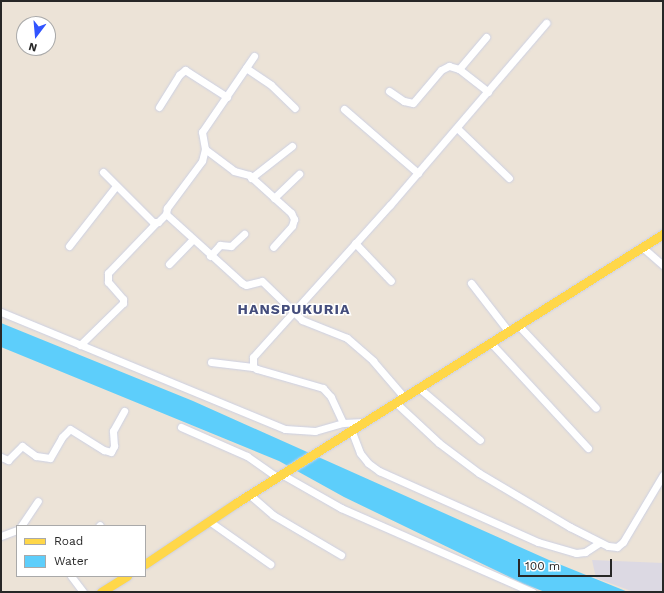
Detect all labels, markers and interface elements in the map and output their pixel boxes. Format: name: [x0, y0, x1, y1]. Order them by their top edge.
north arrow: [16, 16, 56, 56]
text: N: [27, 40, 39, 54]
district label: HANSPUKURIA: [238, 301, 350, 317]
legend: [16, 525, 146, 577]
text: Road: [54, 534, 83, 548]
scale bar: [520, 551, 614, 577]
text: Water: [54, 554, 88, 568]
text: 100 m: [525, 559, 560, 573]

